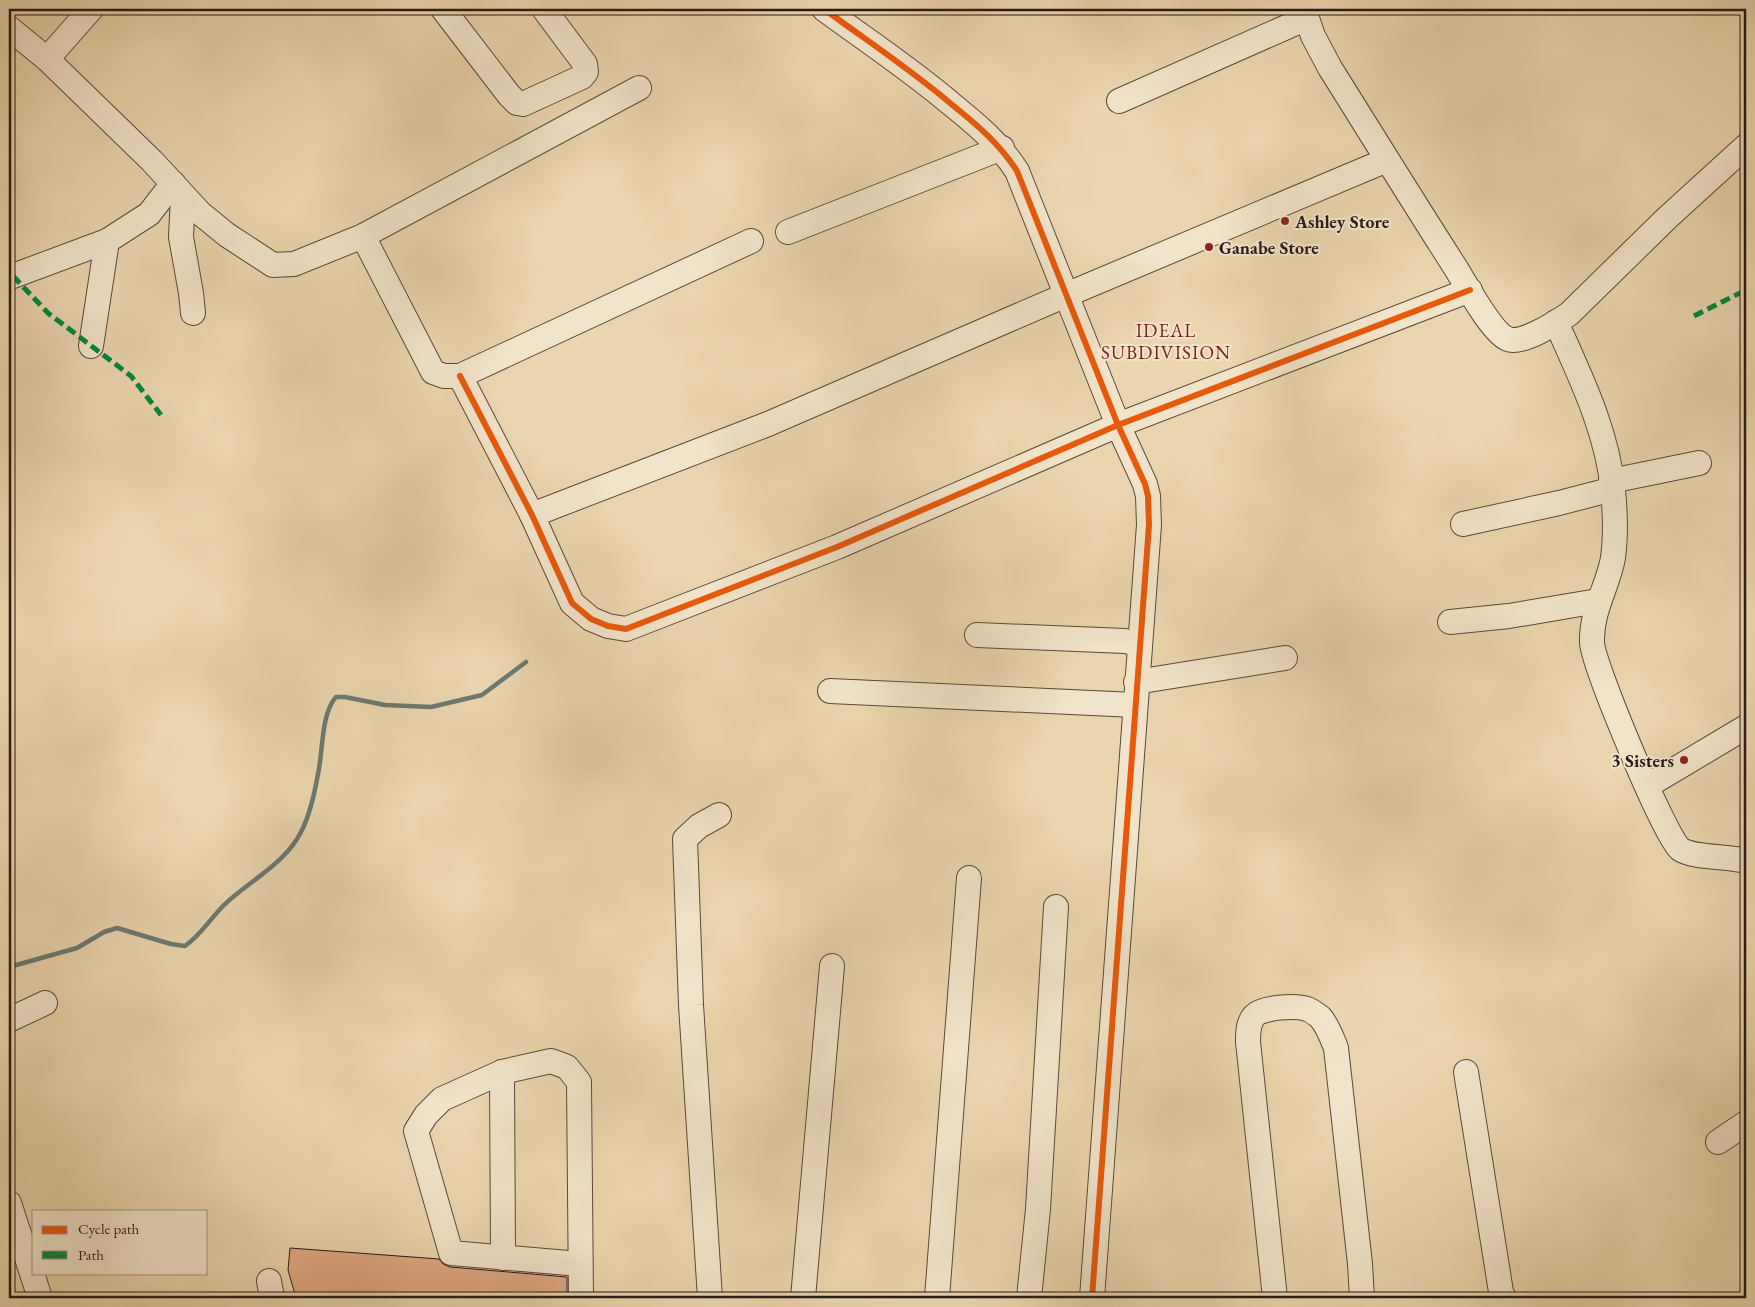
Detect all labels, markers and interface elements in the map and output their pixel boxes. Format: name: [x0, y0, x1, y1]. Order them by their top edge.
place label: Ashley Store: [1294, 210, 1390, 233]
marker: Ashley Store: [1279, 215, 1291, 227]
place label: Ganabe Store: [1219, 236, 1319, 259]
marker: Ganabe Store: [1203, 241, 1215, 253]
district label: IDEAL SUBDIVISION: [1101, 318, 1231, 365]
place label: 3 Sisters: [1611, 749, 1674, 772]
marker: 3 Sisters: [1678, 754, 1690, 766]
legend: [32, 1210, 208, 1274]
text: Cycle path: [78, 1219, 140, 1238]
text: Path: [78, 1245, 104, 1264]

